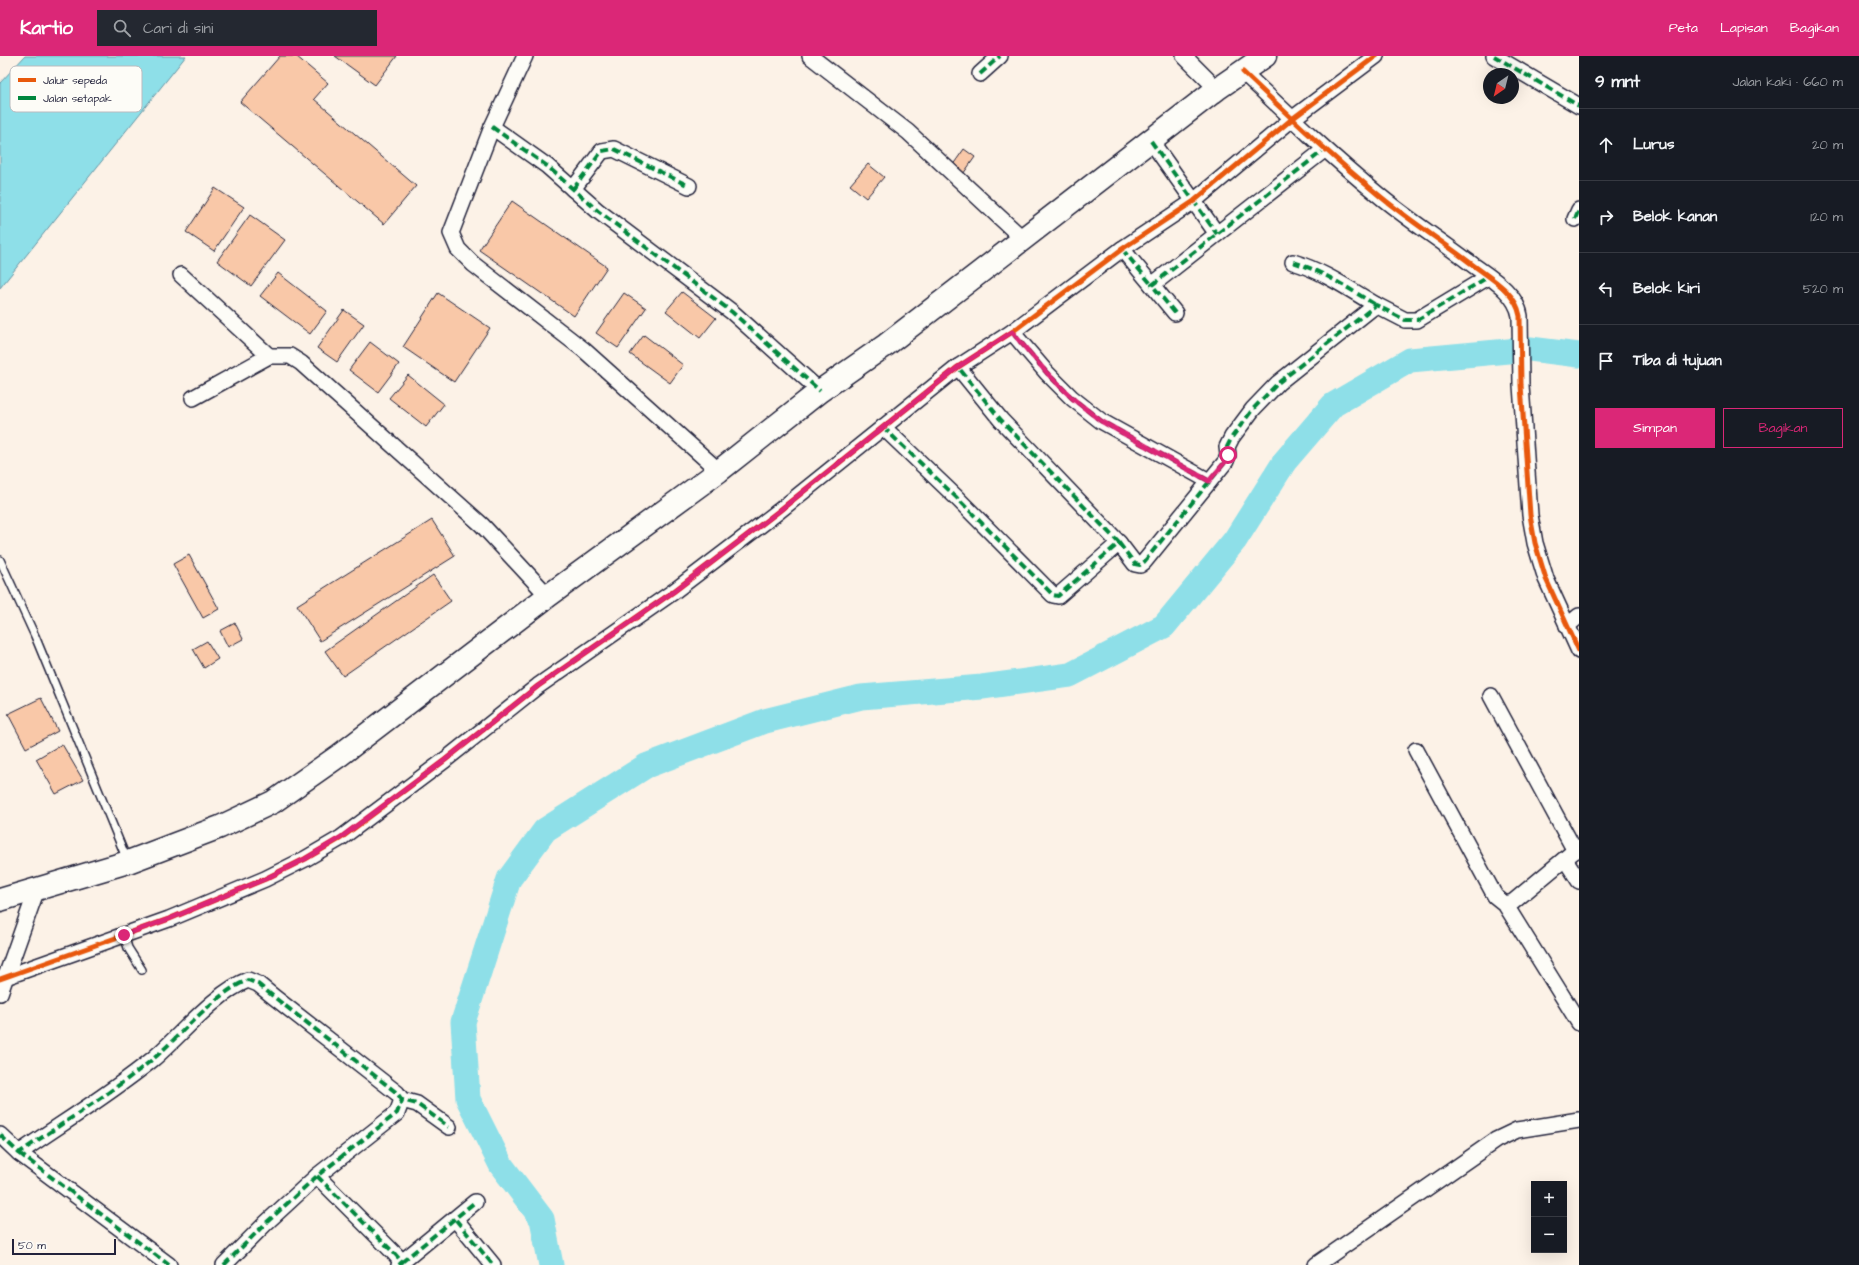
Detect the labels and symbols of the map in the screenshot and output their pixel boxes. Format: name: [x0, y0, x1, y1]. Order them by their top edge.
legend: [10, 66, 142, 112]
north arrow: [1483, 68, 1519, 104]
text: Jalur sepeda: [43, 73, 107, 88]
text: Jalan setapak: [43, 91, 112, 106]
route start: [1219, 446, 1237, 464]
route end: [115, 926, 133, 944]
scale bar: [12, 1237, 116, 1256]

